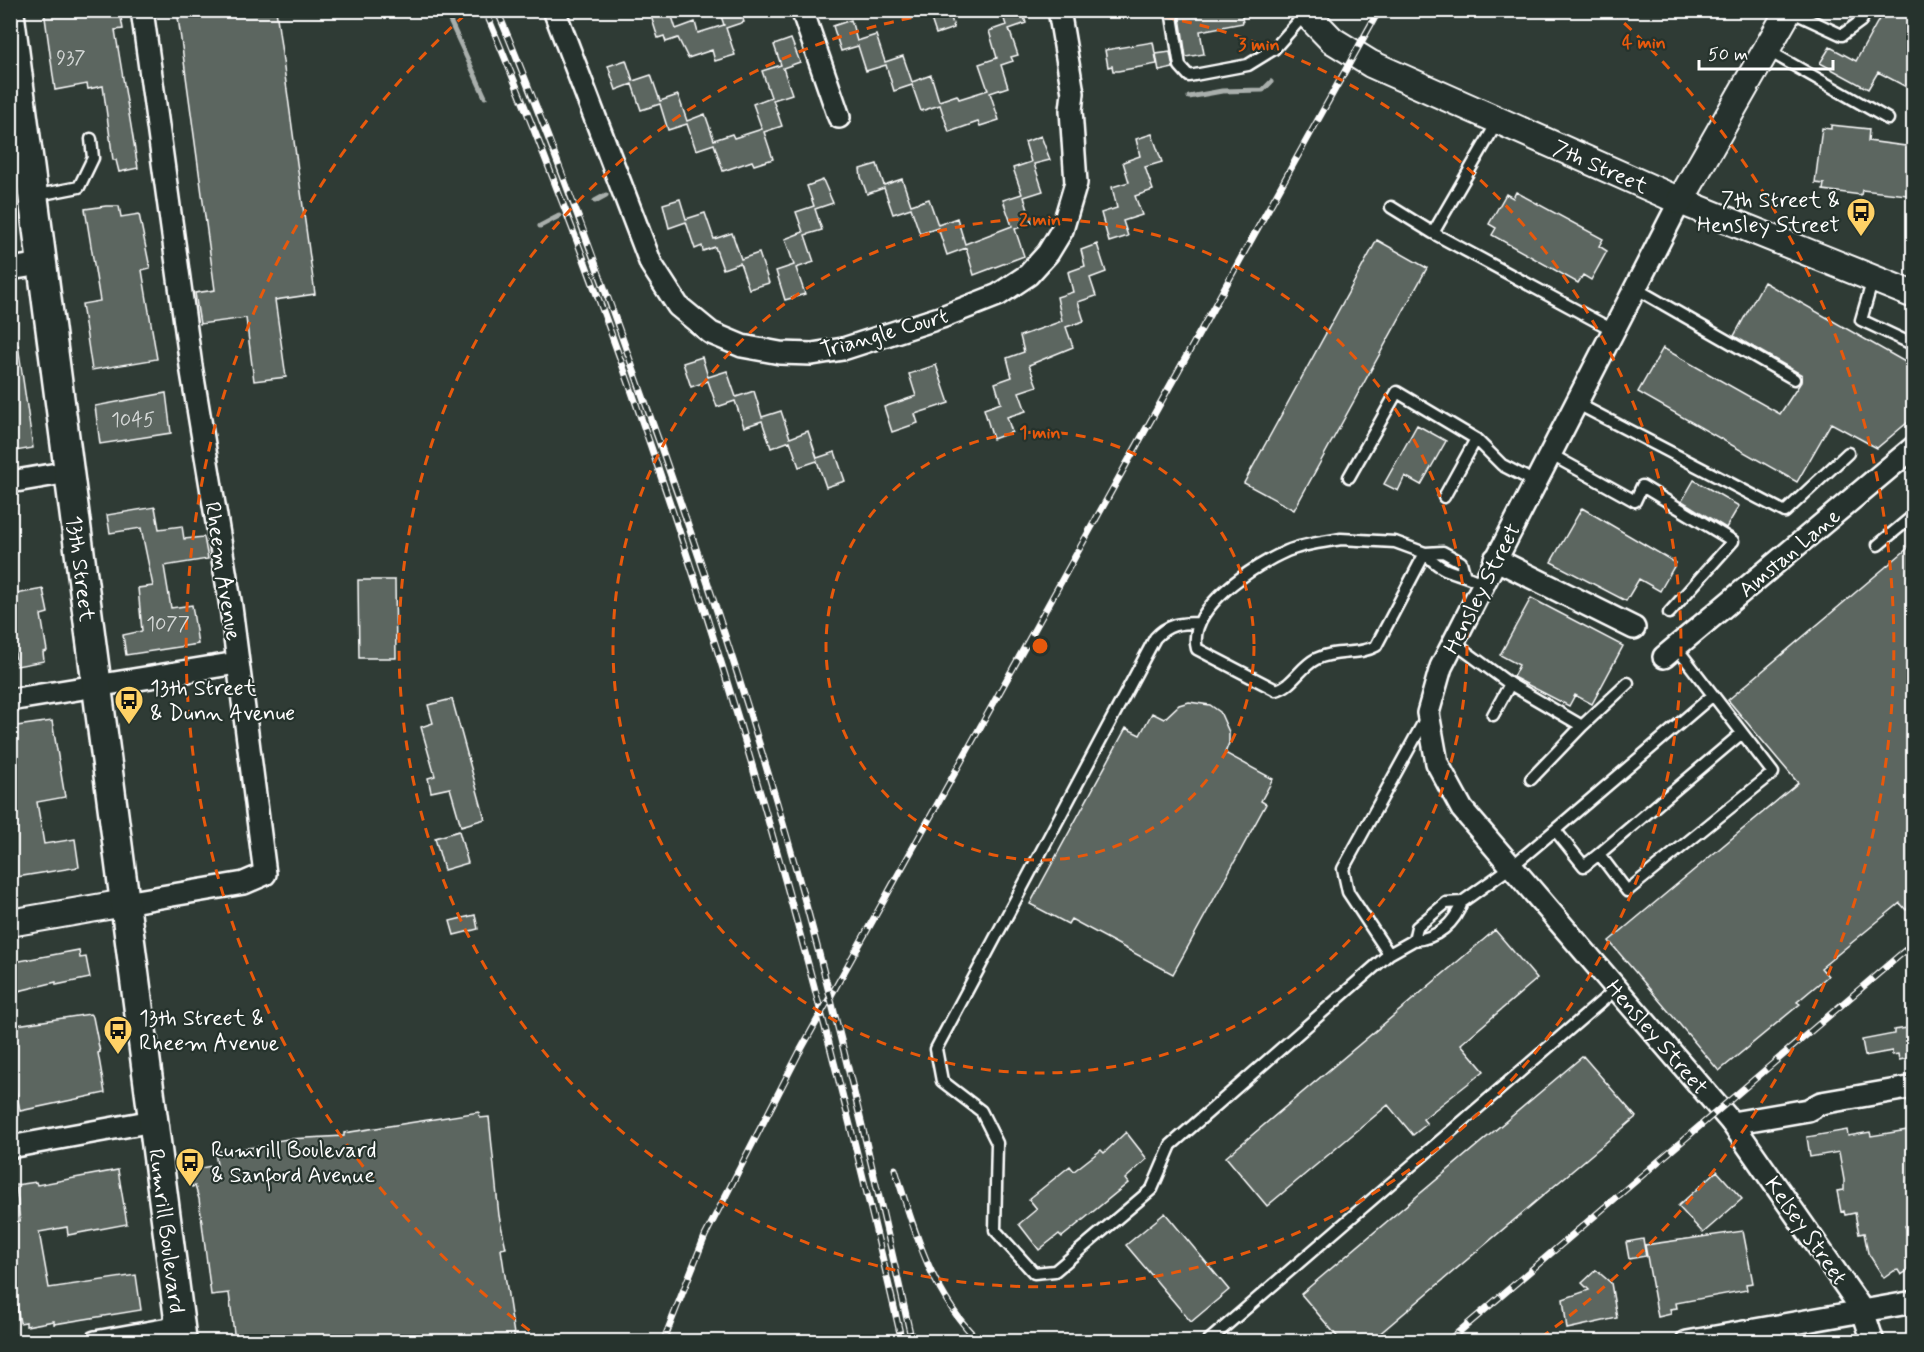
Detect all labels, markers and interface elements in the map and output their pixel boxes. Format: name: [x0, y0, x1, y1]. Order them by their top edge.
text: 4 min: [1622, 31, 1666, 55]
text: 3 min: [1238, 33, 1280, 57]
scale bar: [1699, 33, 1832, 71]
text: 50 m: [1708, 43, 1748, 67]
house number: 937: [56, 45, 86, 72]
street label: 7th Street: [1548, 135, 1652, 201]
place label: 7th Street & Hensley Street: [1697, 187, 1840, 240]
bus stop icon: 7th Street & Hensley Street: [1845, 196, 1877, 238]
text: 2 min: [1019, 208, 1061, 232]
street label: Triangle Court: [817, 302, 952, 366]
house number: 1045: [111, 407, 155, 434]
text: 1 min: [1019, 421, 1061, 445]
street label: Rheem Avenue: [197, 500, 247, 643]
street label: Amstan Lane: [1733, 503, 1847, 604]
street label: 13th Street: [59, 514, 100, 623]
street label: Hensley Street: [1438, 519, 1528, 659]
house number: 1077: [146, 611, 190, 638]
centre of rings: [1030, 636, 1050, 656]
place label: 13th Street & Dunn Avenue: [150, 675, 295, 728]
bus stop icon: 13th Street & Dunn Avenue: [113, 684, 145, 726]
street label: Hensley Street: [1599, 975, 1714, 1101]
place label: 13th Street & Rheem Avenue: [139, 1005, 279, 1058]
bus stop icon: 13th Street & Rheem Avenue: [102, 1014, 134, 1056]
place label: Rumrill Boulevard & Sanford Avenue: [211, 1137, 376, 1192]
bus stop icon: Rumrill Boulevard & Sanford Avenue: [174, 1146, 206, 1188]
street label: Rumrill Boulevard: [141, 1147, 190, 1315]
street label: Kelsey Street: [1758, 1172, 1853, 1291]

